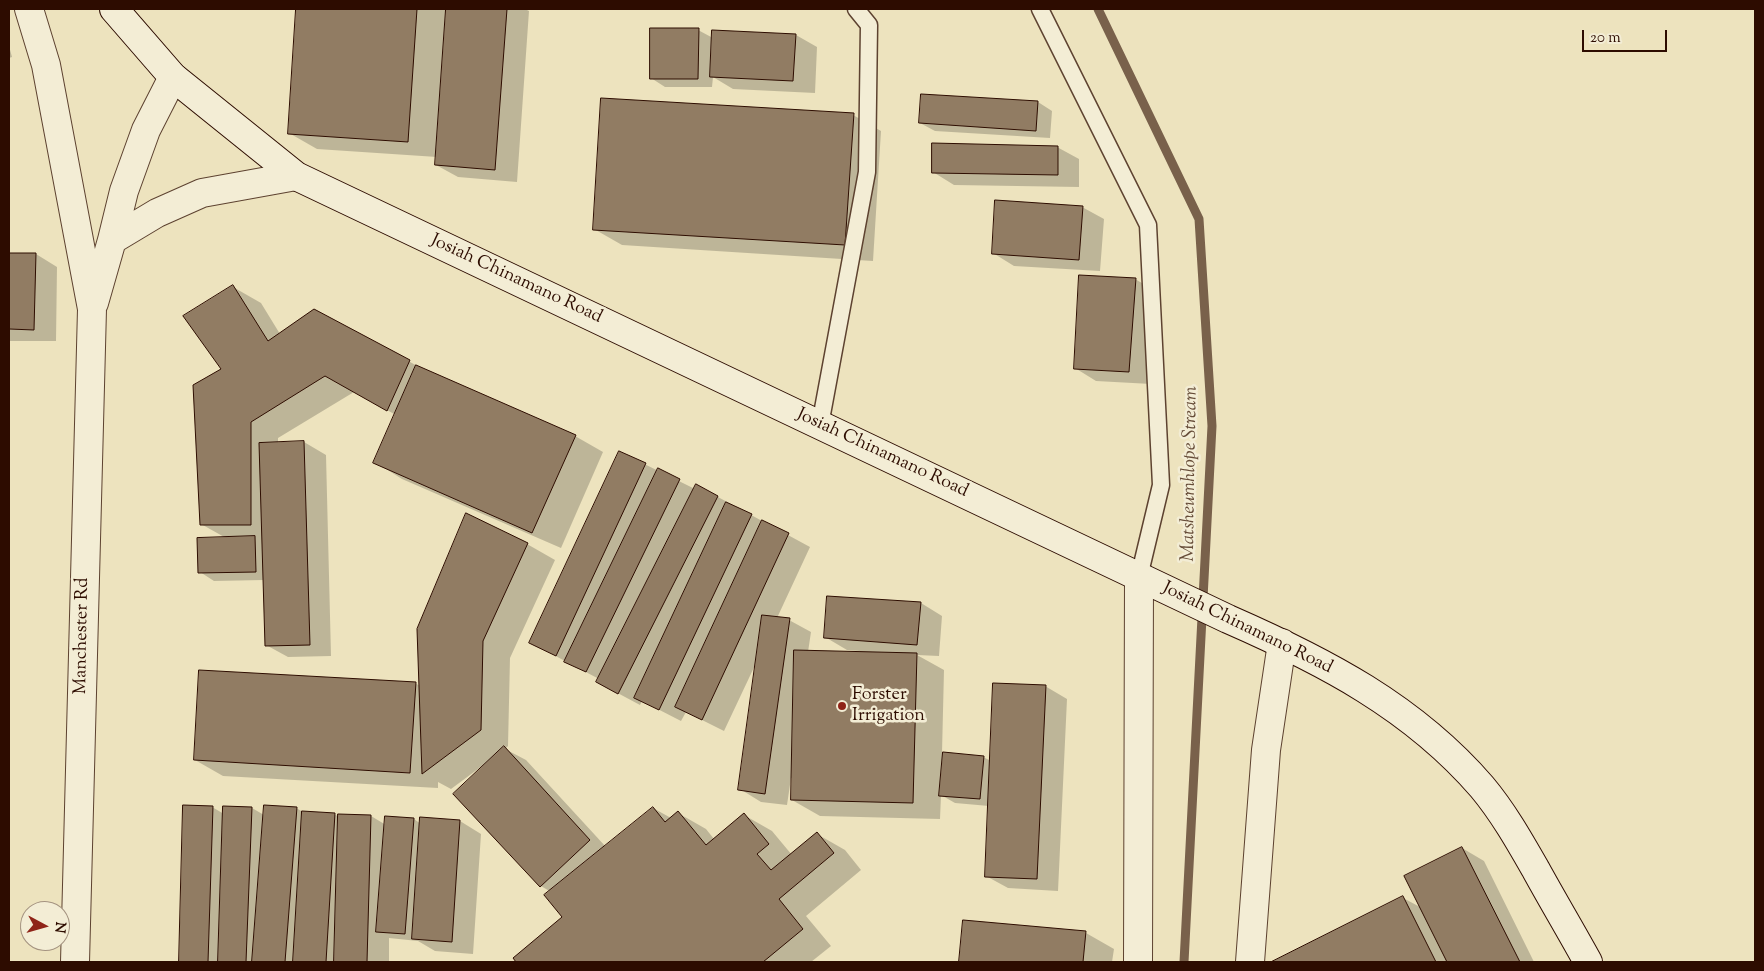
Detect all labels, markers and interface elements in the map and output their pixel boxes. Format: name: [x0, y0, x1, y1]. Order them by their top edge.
scale bar: [1584, 20, 1669, 52]
text: 20 m: [1590, 28, 1621, 49]
street label: Josiah Chinamano Road: [427, 231, 605, 329]
water label: Matsheumhlope Stream: [1178, 386, 1204, 562]
street label: Josiah Chinamano Road: [793, 405, 971, 503]
street label: Manchester Rd: [71, 577, 95, 695]
street label: Josiah Chinamano Road: [1158, 578, 1336, 680]
place label: Forster Irrigation: [852, 685, 925, 728]
marker: Forster Irrigation: [836, 700, 848, 712]
north arrow: [20, 901, 70, 951]
text: N: [48, 921, 69, 934]

